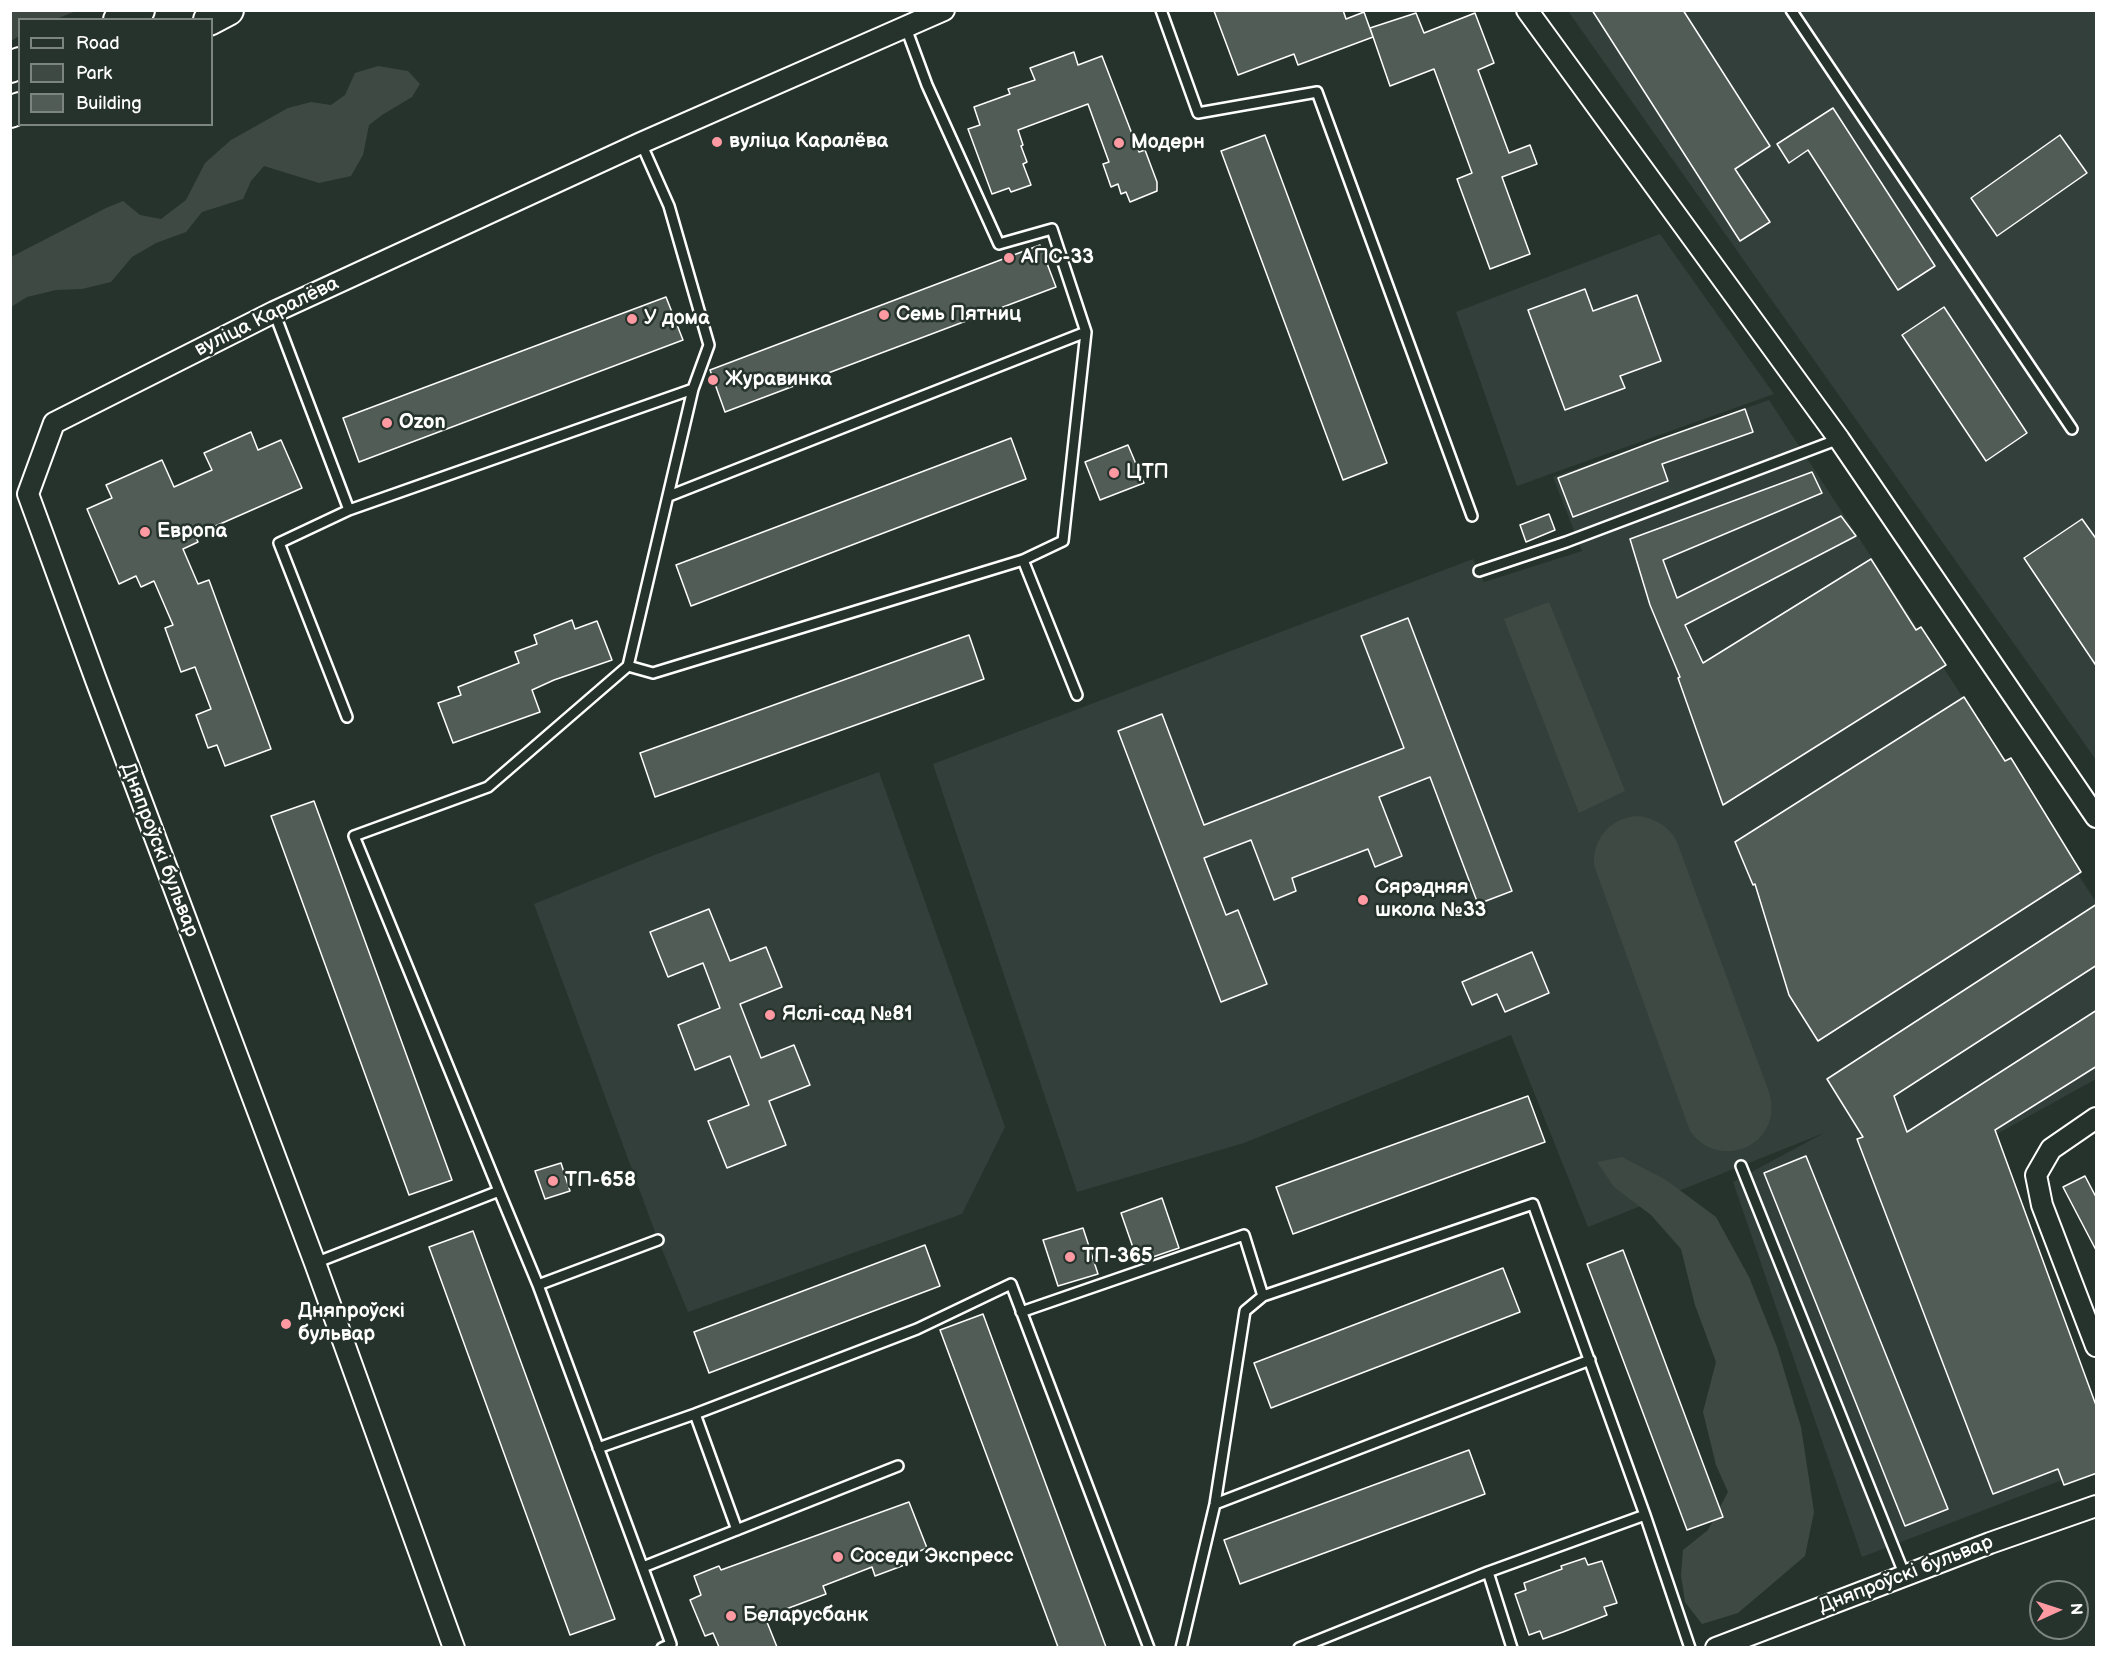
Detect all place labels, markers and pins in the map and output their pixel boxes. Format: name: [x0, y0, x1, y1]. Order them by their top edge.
place label: вуліца Каралёва: [729, 130, 888, 154]
place label: Модерн: [1131, 131, 1205, 155]
marker: вуліца Каралёва: [710, 135, 724, 149]
marker: Модерн: [1112, 136, 1126, 150]
place label: АПС-33: [1021, 246, 1094, 270]
marker: АПС-33: [1002, 251, 1016, 265]
place label: Семь Пятниц: [896, 303, 1021, 327]
place label: У дома: [644, 307, 710, 331]
marker: Семь Пятниц: [877, 308, 891, 322]
marker: У дома: [625, 312, 639, 326]
place label: Журавинка: [725, 368, 832, 392]
marker: Журавинка: [706, 373, 720, 387]
place label: Ozon: [399, 411, 446, 435]
marker: Ozon: [380, 416, 394, 430]
place label: ЦТП: [1126, 461, 1169, 485]
marker: ЦТП: [1107, 466, 1121, 480]
place label: Европа: [157, 520, 227, 544]
marker: Европа: [138, 525, 152, 539]
place label: Сярэдняя школа №33: [1375, 876, 1486, 923]
marker: Сярэдняя школа №33: [1356, 893, 1370, 907]
place label: Яслі-сад №81: [782, 1003, 913, 1027]
marker: Яслі-сад №81: [763, 1008, 777, 1022]
place label: ТП-658: [565, 1169, 636, 1193]
marker: ТП-658: [546, 1174, 560, 1188]
place label: ТП-365: [1082, 1245, 1153, 1269]
marker: ТП-365: [1063, 1250, 1077, 1264]
place label: Дняпроўскі бульвар: [298, 1300, 405, 1347]
marker: Дняпроўскі бульвар: [279, 1317, 293, 1331]
place label: Соседи Экспресс: [850, 1545, 1014, 1569]
marker: Соседи Экспресс: [831, 1550, 845, 1564]
place label: Беларусбанк: [743, 1604, 868, 1628]
marker: Беларусбанк: [724, 1609, 738, 1623]

